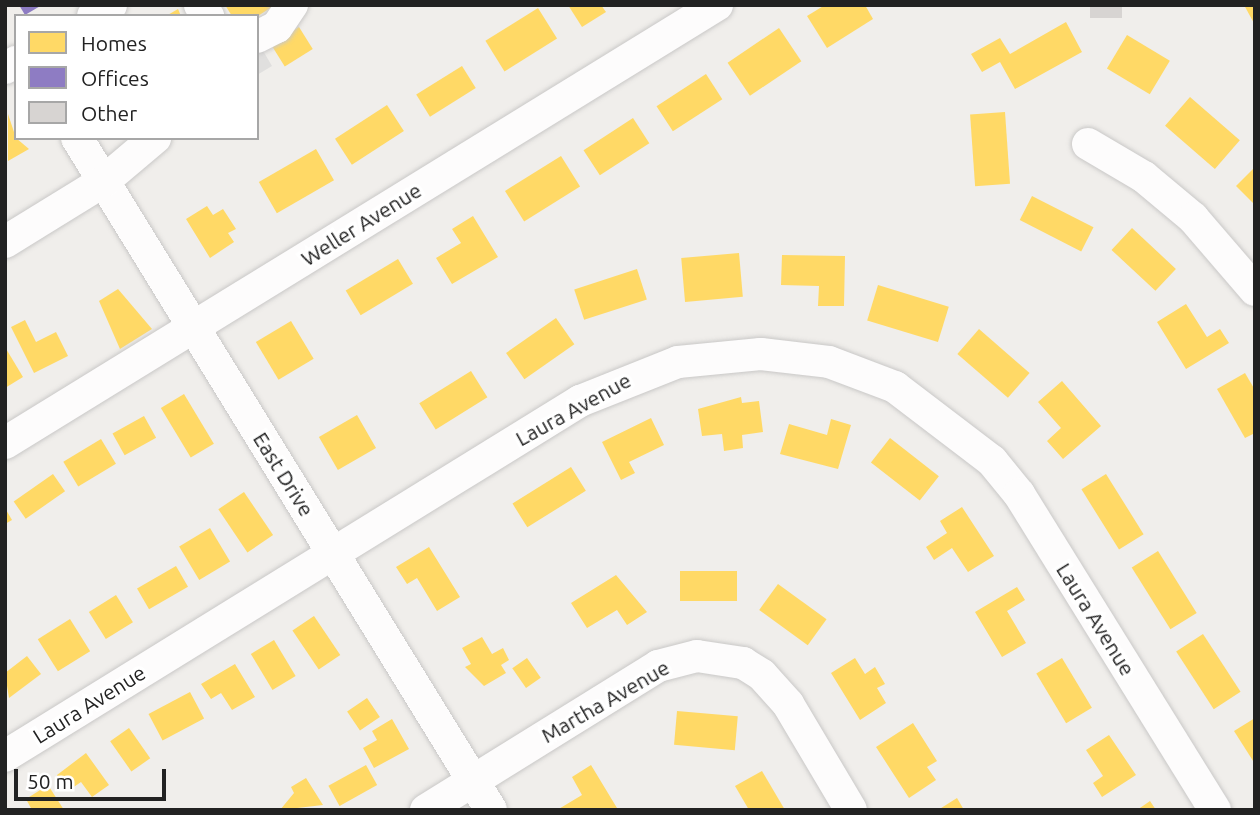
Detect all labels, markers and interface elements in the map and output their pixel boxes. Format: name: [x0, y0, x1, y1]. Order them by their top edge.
legend: [14, 14, 259, 140]
text: Homes: [81, 31, 147, 55]
text: Offices: [81, 66, 149, 90]
text: Other: [81, 101, 137, 125]
street label: Weller Avenue: [296, 177, 426, 271]
street label: Laura Avenue: [511, 367, 635, 451]
street label: East Drive: [248, 427, 320, 521]
street label: Laura Avenue: [1051, 558, 1141, 680]
street label: Martha Avenue: [537, 654, 673, 748]
street label: Laura Avenue: [28, 659, 150, 749]
scale bar: [18, 756, 170, 800]
text: 50 m: [27, 769, 74, 793]

